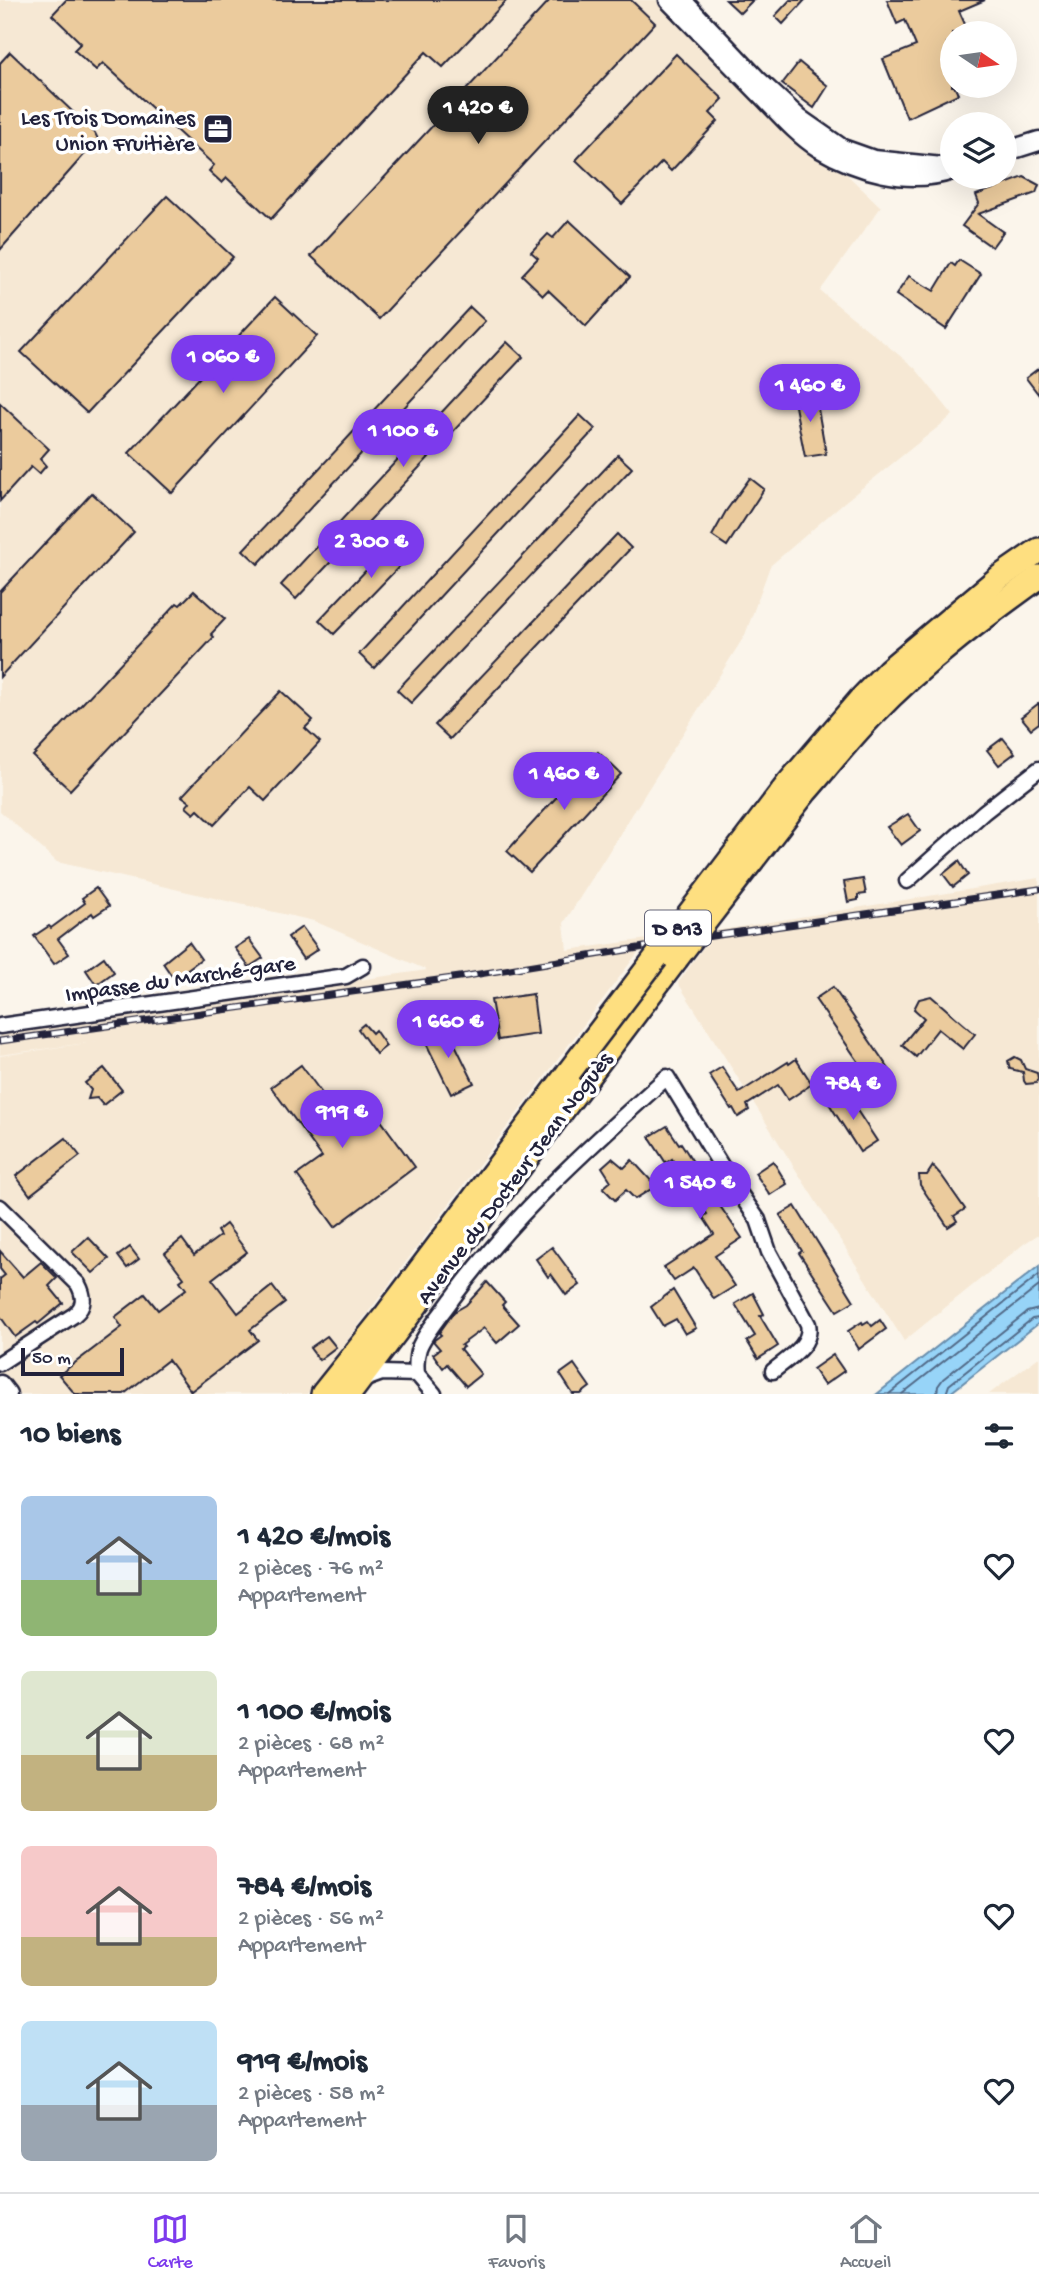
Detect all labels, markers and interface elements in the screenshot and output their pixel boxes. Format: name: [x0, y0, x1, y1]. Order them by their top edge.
north arrow: [940, 21, 1017, 98]
map controls: [940, 21, 1017, 189]
pin: 1 420 €: [413, 86, 543, 146]
text: 1 420 €: [443, 95, 513, 122]
place label: Les Trois Domaines Union Fruitière: [21, 106, 196, 159]
office icon: Les Trois Domaines Union Fruitière: [201, 112, 235, 146]
button: layers: [940, 112, 1017, 189]
pin: 1 060 €: [158, 336, 288, 395]
text: 1 060 €: [187, 344, 259, 371]
pin: 1 460 €: [745, 364, 875, 424]
text: 1 460 €: [775, 373, 845, 400]
pin: 1 100 €: [338, 410, 468, 469]
text: 1 100 €: [368, 418, 438, 445]
pin: 2 300 €: [306, 520, 436, 580]
text: 2 300 €: [334, 529, 408, 556]
pin: 1 460 €: [499, 752, 629, 812]
text: 1 460 €: [529, 761, 599, 788]
road number: D 813: [645, 911, 711, 946]
street label: Impasse du Marché-gare: [64, 951, 298, 1010]
pin: 1 660 €: [383, 1000, 513, 1060]
text: 1 660 €: [413, 1009, 483, 1036]
street label: Avenue du Docteur Jean Noguès: [412, 1047, 620, 1311]
pin: 784 €: [804, 1062, 902, 1122]
text: 784 €: [826, 1071, 880, 1098]
pin: 919 €: [293, 1090, 391, 1150]
text: 919 €: [316, 1099, 368, 1126]
pin: 1 540 €: [635, 1162, 765, 1221]
text: 1 540 €: [665, 1170, 735, 1197]
scale bar: [21, 1345, 124, 1377]
text: 50 m: [32, 1348, 71, 1371]
icon: filters: [980, 1417, 1018, 1455]
text: 10 biens: [21, 1419, 120, 1454]
text: 1 420 €/mois: [238, 1521, 390, 1556]
icon: home: [77, 1524, 161, 1608]
icon: heart: [980, 1547, 1018, 1585]
text: 2 pièces · 76 m²: [238, 1556, 384, 1583]
text: Appartement: [238, 1583, 365, 1610]
text: 1 100 €/mois: [238, 1696, 390, 1731]
icon: home: [77, 1699, 161, 1783]
icon: heart: [980, 1722, 1018, 1760]
text: 2 pièces · 68 m²: [238, 1731, 384, 1758]
text: Appartement: [238, 1758, 365, 1785]
text: 784 €/mois: [238, 1871, 371, 1906]
icon: home: [77, 1874, 161, 1958]
icon: heart: [980, 1897, 1018, 1935]
text: 2 pièces · 56 m²: [238, 1906, 384, 1933]
text: Appartement: [238, 1933, 365, 1960]
text: 919 €/mois: [238, 2046, 367, 2081]
icon: home: [77, 2049, 161, 2133]
icon: heart: [980, 2072, 1018, 2110]
text: 2 pièces · 58 m²: [238, 2081, 385, 2108]
text: Appartement: [238, 2108, 365, 2135]
tab: Carte: [148, 2210, 193, 2275]
tab: Favoris: [488, 2210, 545, 2275]
tab: Accueil: [840, 2210, 891, 2275]

